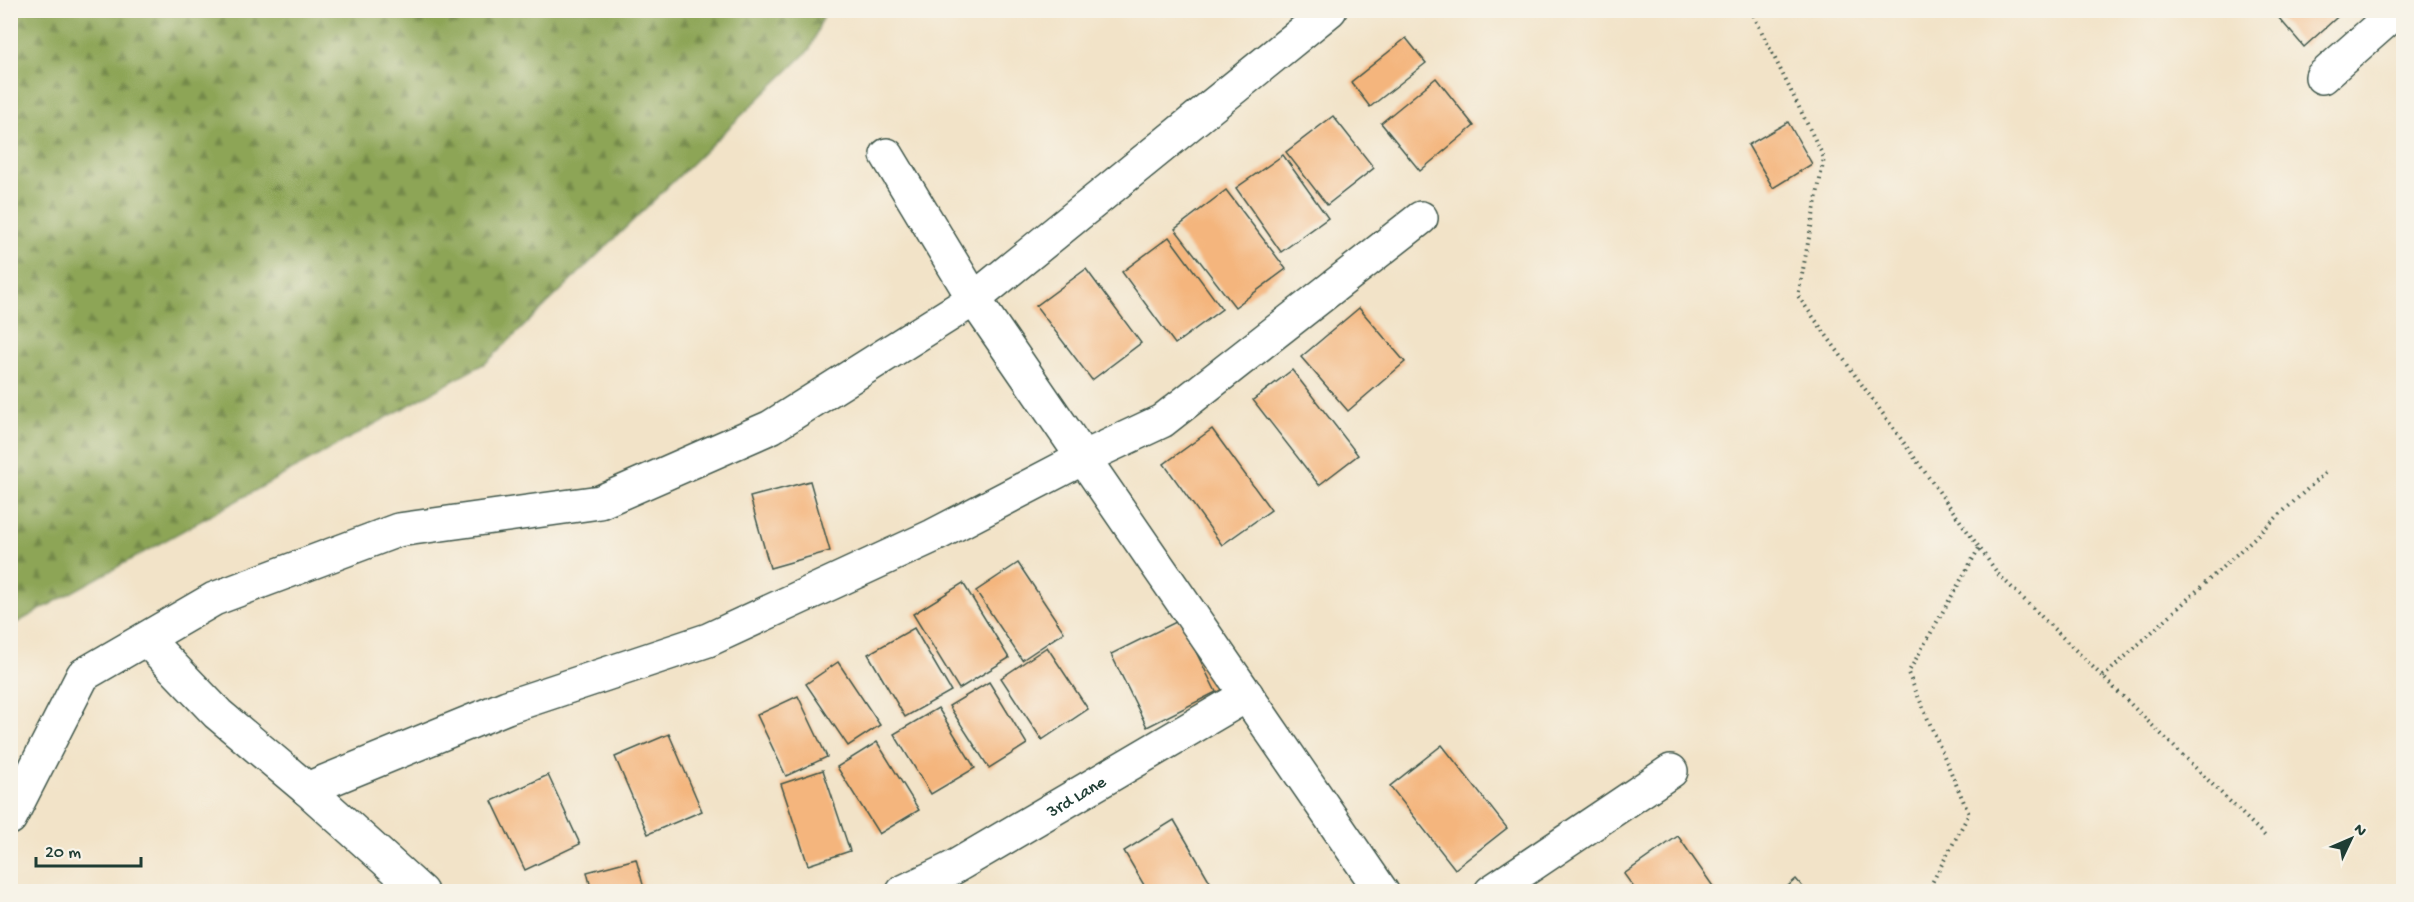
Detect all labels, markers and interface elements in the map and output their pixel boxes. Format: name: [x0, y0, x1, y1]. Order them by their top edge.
street label: 3rd Lane: [1043, 772, 1111, 824]
north arrow: [2321, 809, 2381, 869]
text: N: [2349, 821, 2370, 842]
scale bar: [36, 830, 141, 868]
text: 20 m: [45, 843, 81, 864]

